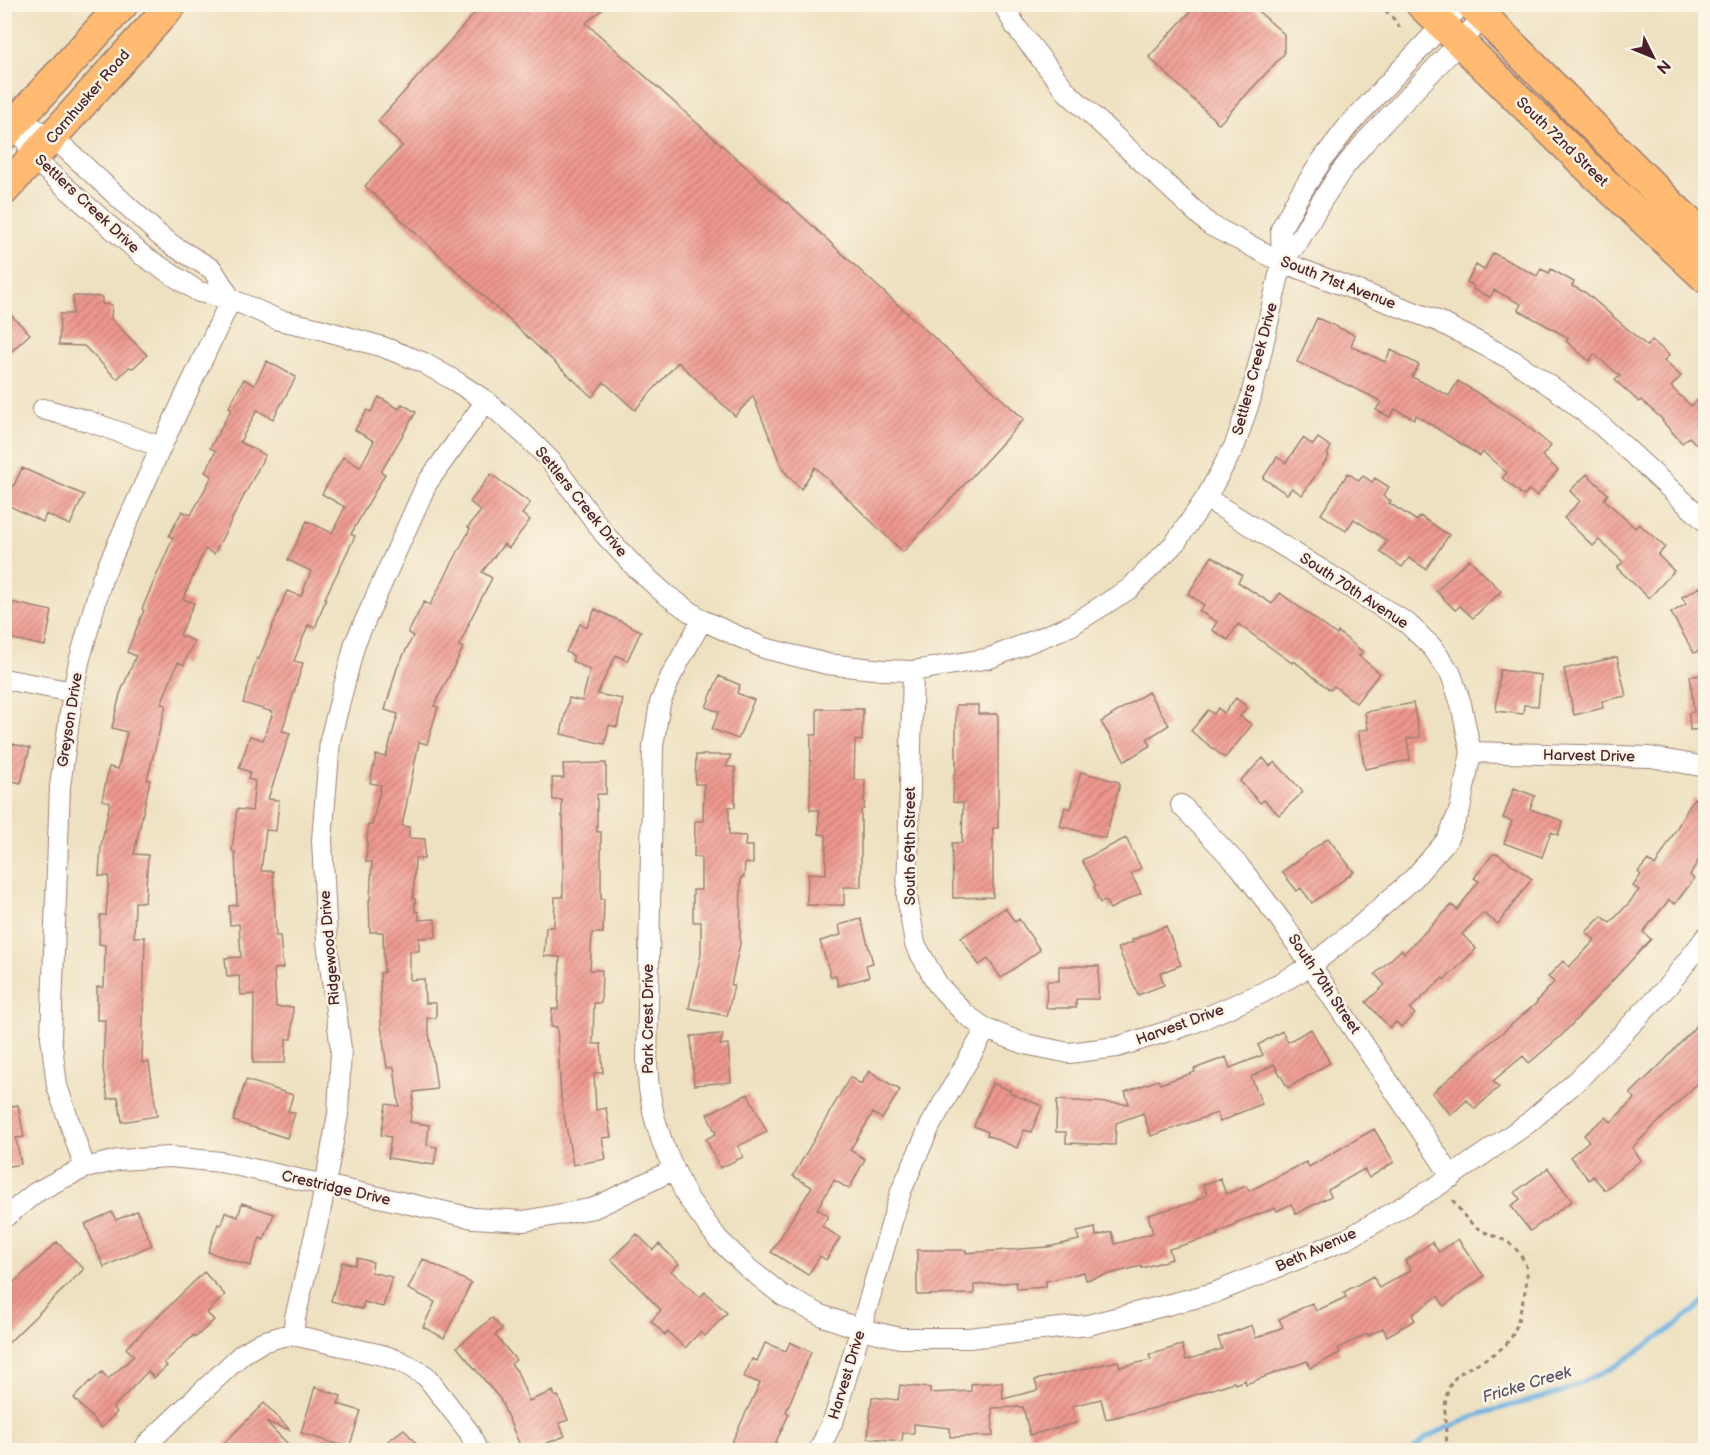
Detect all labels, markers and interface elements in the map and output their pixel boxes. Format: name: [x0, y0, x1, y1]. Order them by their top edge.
north arrow: [1623, 27, 1683, 87]
street label: Cornhusker Road: [42, 46, 134, 148]
text: N: [1652, 55, 1674, 77]
street label: South 72nd Street: [1512, 93, 1612, 191]
street label: Settlers Creek Drive: [31, 151, 143, 258]
street label: South 71st Avenue: [1278, 252, 1398, 314]
street label: Settlers Creek Drive: [1228, 301, 1282, 437]
street label: Settlers Creek Drive: [531, 443, 631, 561]
street label: South 70th Avenue: [1296, 549, 1412, 633]
street label: Greyson Drive: [53, 671, 87, 769]
street label: Harvest Drive: [1543, 746, 1635, 766]
street label: South 69th Street: [901, 786, 920, 905]
street label: Ridgewood Drive: [316, 890, 344, 1006]
street label: South 70th Street: [1284, 930, 1365, 1038]
street label: Park Crest Drive: [639, 964, 658, 1074]
street label: Harvest Drive: [1133, 1000, 1227, 1050]
street label: Crestridge Drive: [280, 1166, 392, 1210]
street label: Beth Avenue: [1273, 1224, 1359, 1276]
street label: Harvest Drive: [824, 1328, 870, 1422]
water label: Fricke Creek: [1480, 1362, 1575, 1408]

